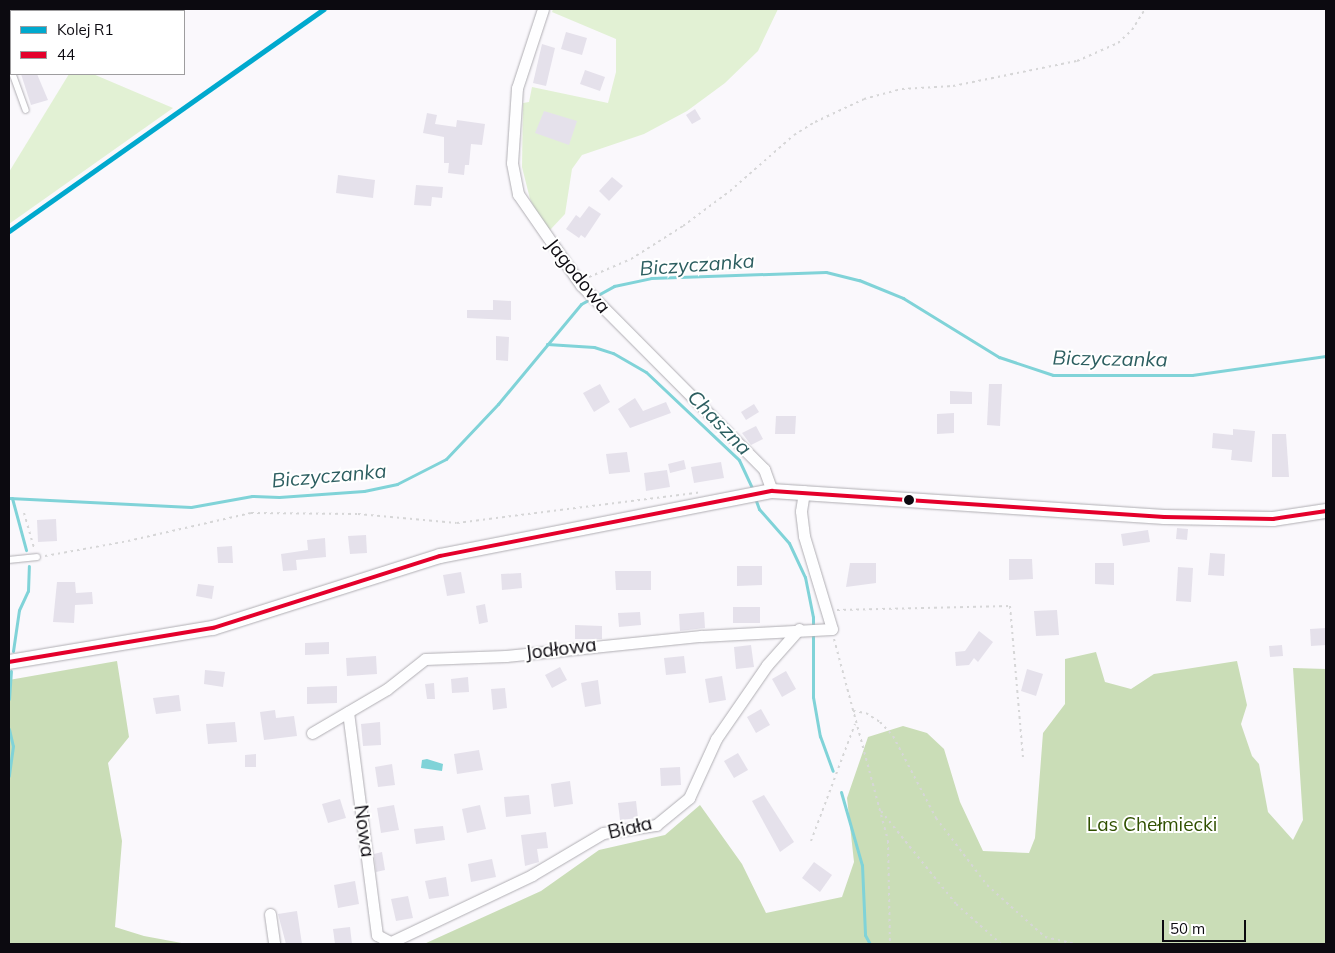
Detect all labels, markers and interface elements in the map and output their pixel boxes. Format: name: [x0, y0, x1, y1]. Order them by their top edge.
legend: [10, 10, 185, 75]
text: Kolej R1: [57, 20, 114, 39]
text: 44: [57, 45, 75, 64]
street label: Jagodowa: [541, 234, 615, 318]
water label: Biczyczanka: [639, 248, 755, 280]
water label: Biczyczanka: [1052, 345, 1168, 371]
water label: Chaszna: [683, 384, 757, 460]
water label: Biczyczanka: [271, 458, 387, 492]
unlabelled marker: [904, 495, 914, 505]
street label: Jodłowa: [524, 633, 598, 665]
street label: Nowa: [349, 803, 379, 859]
street label: Biała: [606, 812, 654, 844]
park label: Las Chełmiecki: [1087, 814, 1217, 836]
scale bar: [1165, 910, 1249, 942]
text: 50 m: [1170, 919, 1205, 938]

